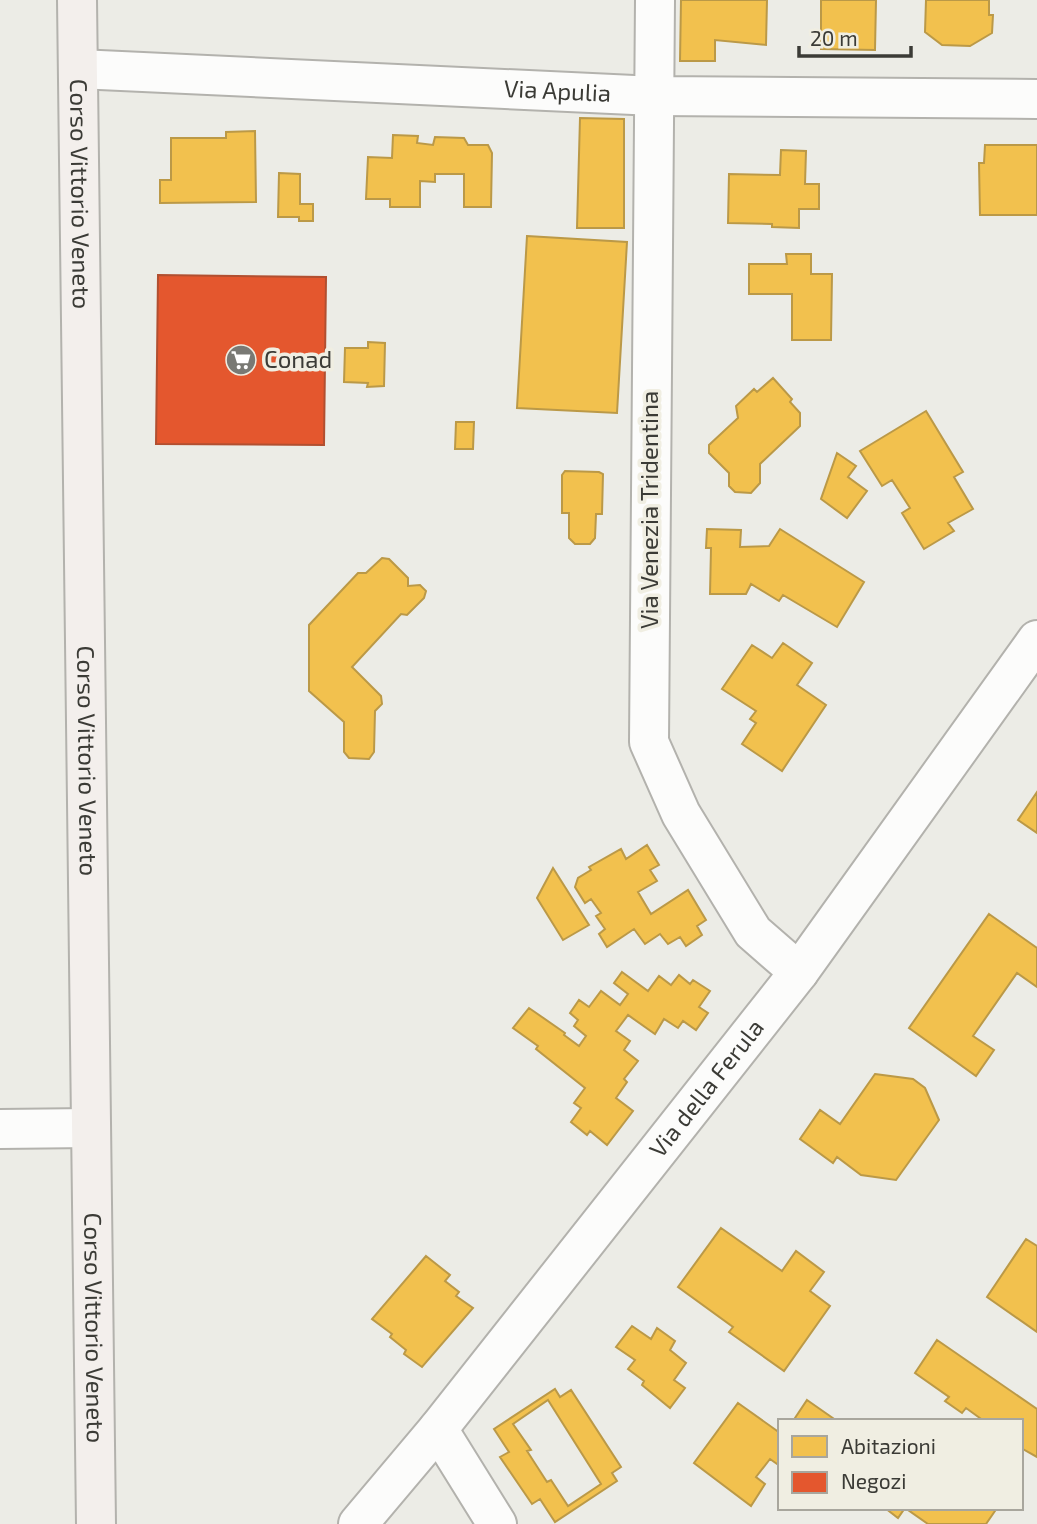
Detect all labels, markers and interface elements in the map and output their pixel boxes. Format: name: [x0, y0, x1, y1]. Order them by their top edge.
scale bar: [799, 14, 911, 58]
text: 20 m: [810, 25, 858, 50]
street label: Via Apulia: [503, 73, 612, 107]
street label: Corso Vittorio Veneto: [65, 79, 97, 309]
supermarket icon: Conad: [224, 343, 258, 377]
place label: Conad: [264, 344, 332, 373]
street label: Via Venezia Tridentina: [634, 391, 663, 629]
street label: Corso Vittorio Veneto: [72, 646, 104, 876]
street label: Via della Ferula: [642, 1013, 769, 1162]
street label: Corso Vittorio Veneto: [79, 1213, 111, 1443]
legend: [778, 1419, 1023, 1510]
text: Abitazioni: [841, 1433, 936, 1458]
text: Negozi: [841, 1468, 907, 1493]

